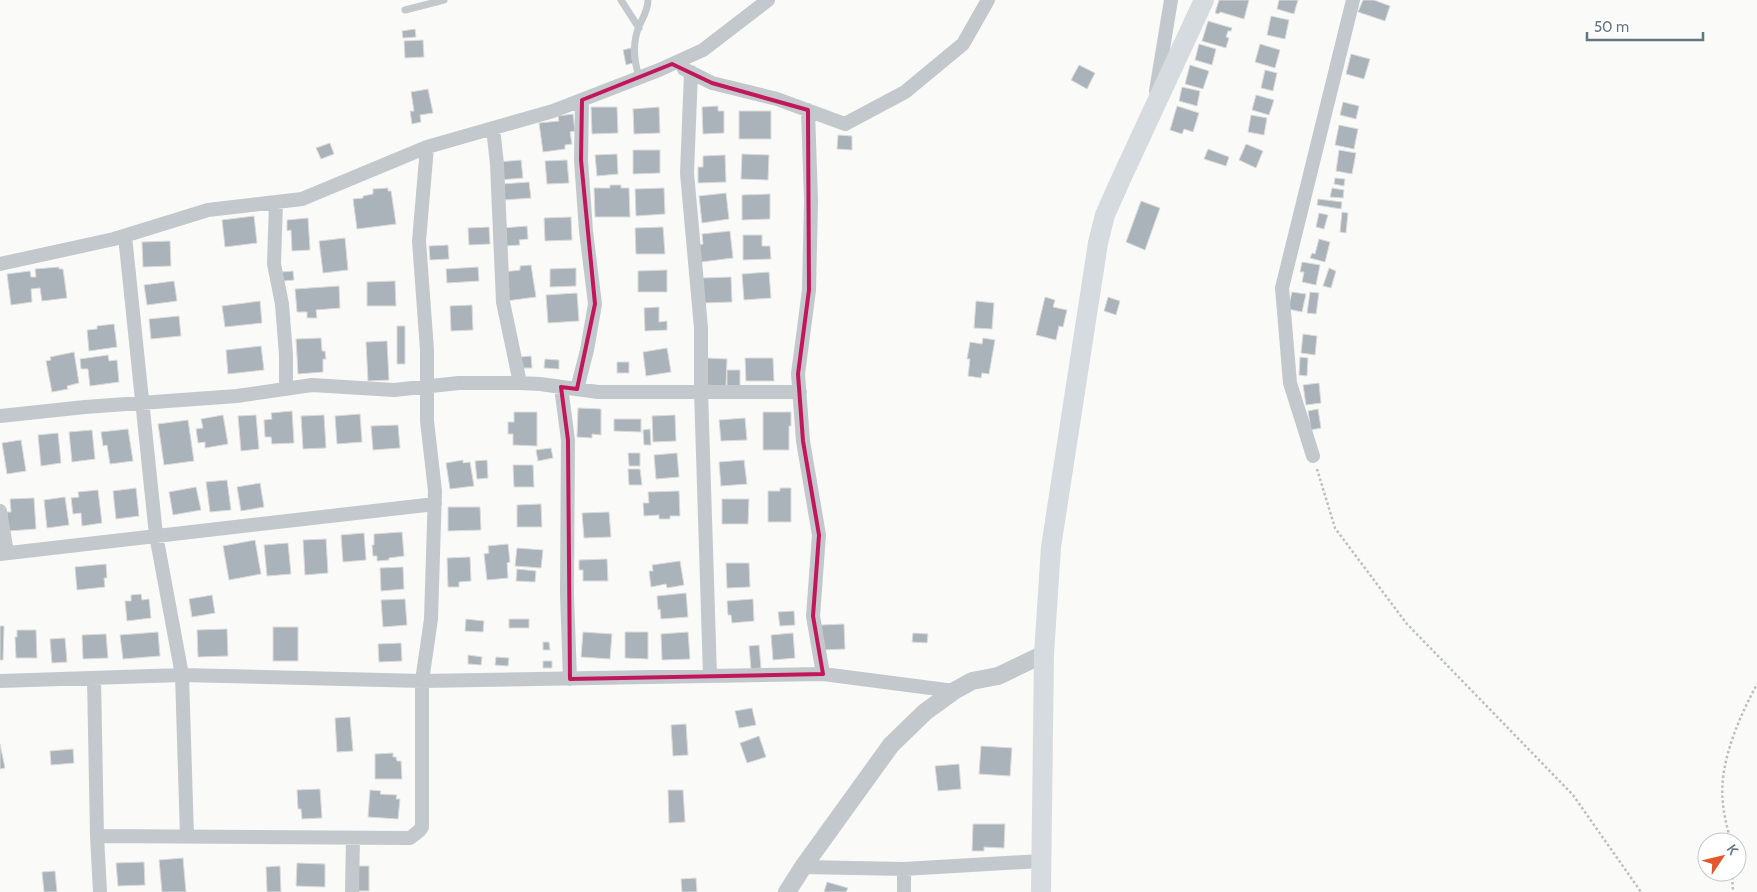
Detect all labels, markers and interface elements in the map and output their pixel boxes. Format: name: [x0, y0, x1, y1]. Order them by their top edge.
scale bar: [1587, 10, 1703, 42]
text: 50 m: [1594, 18, 1629, 36]
north arrow: [1697, 832, 1747, 882]
text: K: [1723, 841, 1743, 858]

